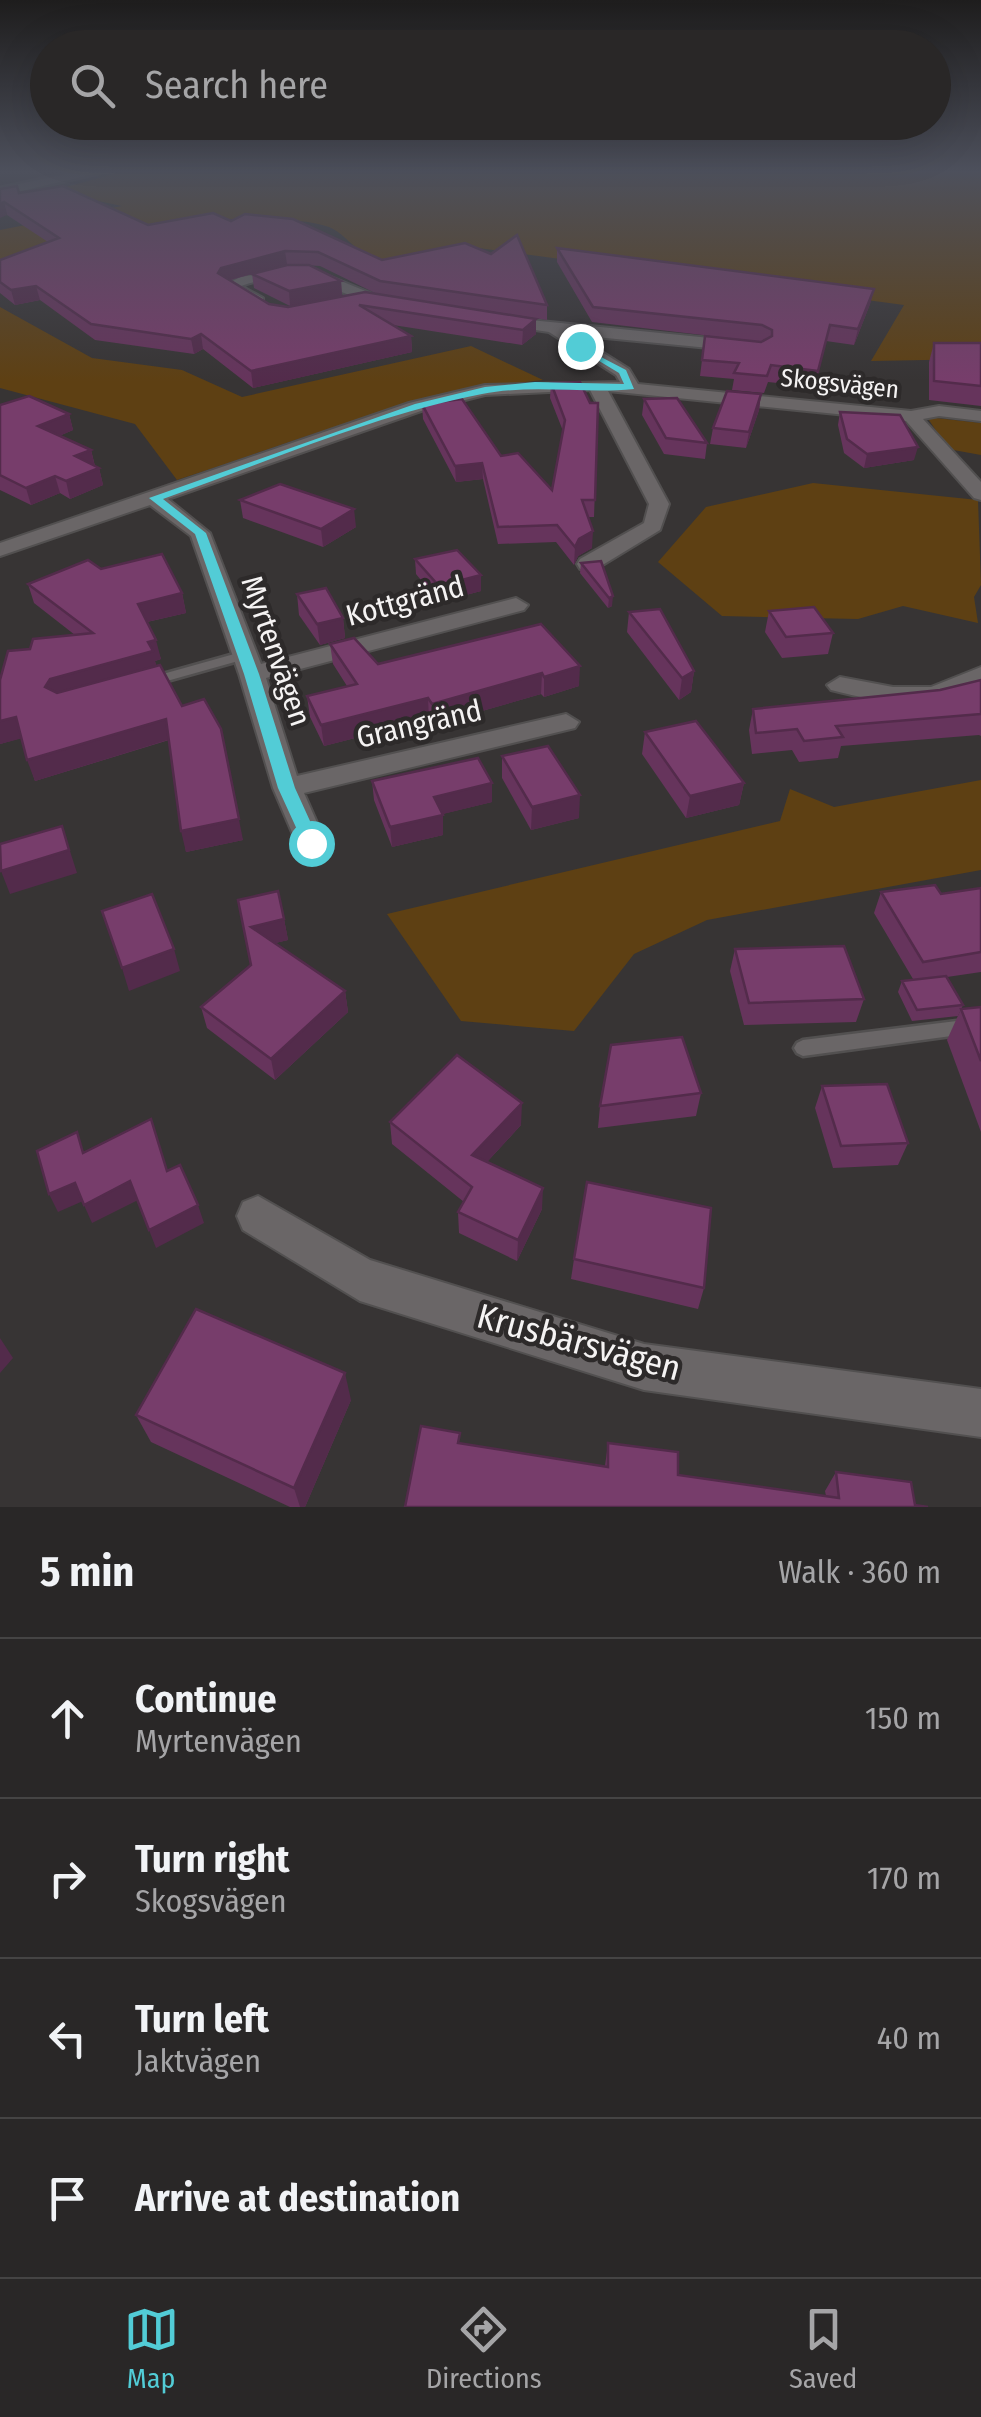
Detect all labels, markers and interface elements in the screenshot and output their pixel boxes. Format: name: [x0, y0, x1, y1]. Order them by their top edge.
search box: [30, 30, 951, 140]
icon: search: [65, 58, 120, 113]
text: Search here: [145, 62, 328, 108]
route end: [558, 324, 604, 370]
street label: Skogsvägen: [779, 363, 900, 405]
street label: Kottgränd: [342, 568, 468, 634]
street label: Myrtenvägen: [233, 571, 319, 731]
street label: Grangränd: [353, 692, 485, 756]
route start: [289, 821, 335, 867]
street label: Krusbärsvägen: [473, 1295, 685, 1389]
text: 5 min: [40, 1547, 134, 1597]
text: Walk · 360 m: [778, 1553, 941, 1591]
text: Continue: [135, 1676, 276, 1722]
icon: ahead: [40, 1691, 95, 1746]
text: 150 m: [865, 1699, 941, 1737]
text: Myrtenvägen: [135, 1722, 302, 1760]
text: Turn right: [135, 1836, 289, 1882]
icon: right: [40, 1851, 95, 1906]
text: 170 m: [867, 1859, 941, 1897]
text: Skogsvägen: [135, 1882, 287, 1920]
text: Turn left: [135, 1996, 269, 2042]
icon: left: [40, 2011, 95, 2066]
text: 40 m: [877, 2019, 941, 2057]
text: Jaktvägen: [135, 2042, 261, 2080]
icon: arrive: [40, 2171, 95, 2226]
text: Arrive at destination: [135, 2175, 460, 2221]
tab: Map: [124, 2302, 179, 2395]
tab: Directions: [426, 2302, 542, 2395]
tab: Saved: [789, 2302, 857, 2395]

